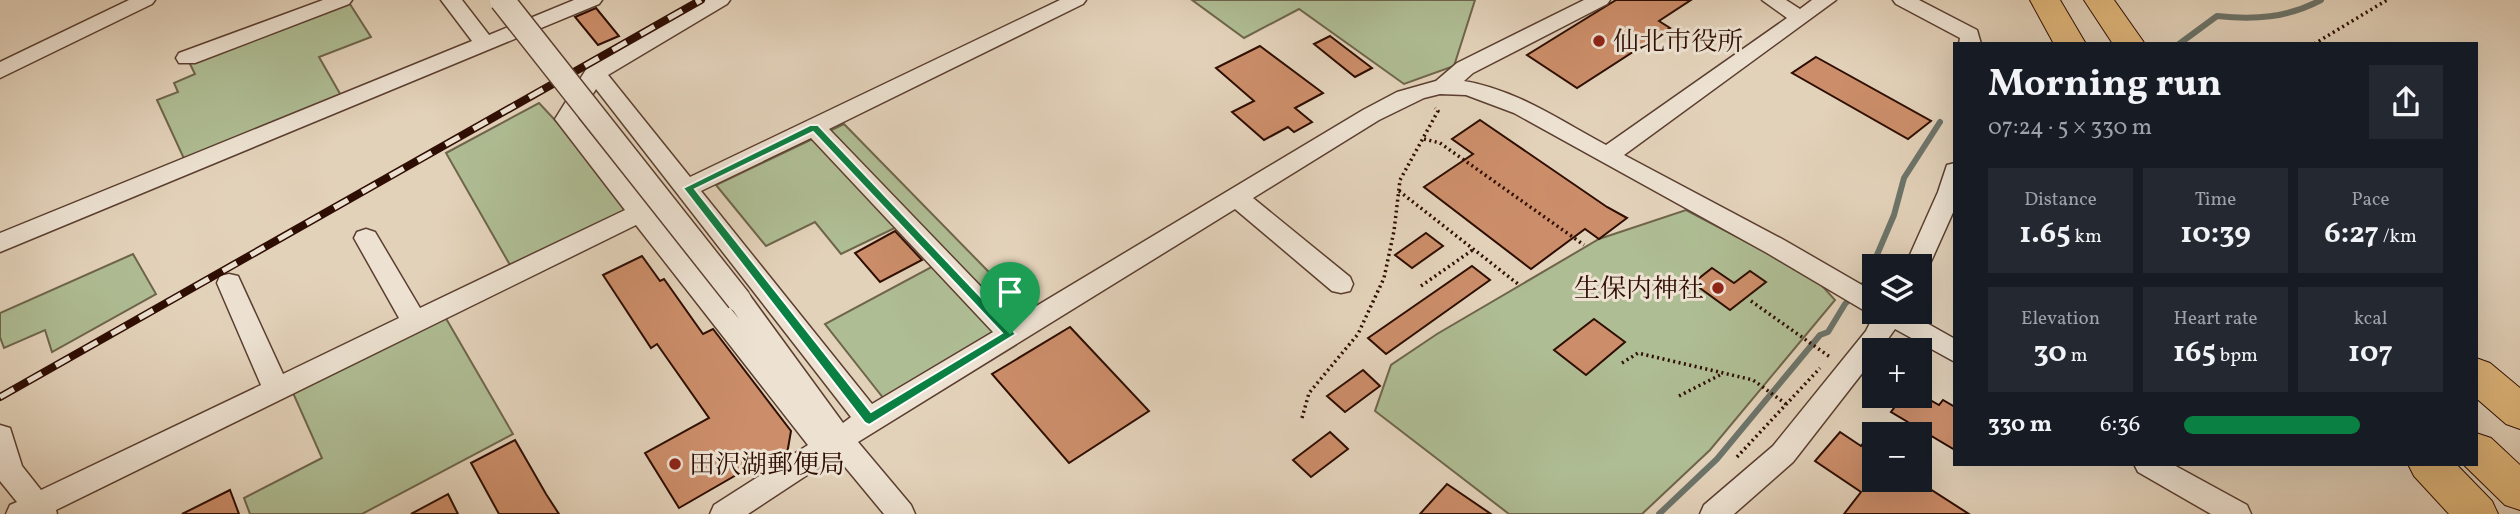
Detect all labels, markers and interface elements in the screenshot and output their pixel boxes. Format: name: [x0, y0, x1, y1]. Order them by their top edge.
place label: 仙北市役所: [1613, 25, 1743, 61]
marker: 仙北市役所: [1591, 33, 1607, 49]
text: Morning run: [1988, 59, 2222, 112]
button: share: [2369, 65, 2443, 139]
text: 07:24 · 5 × 330 m: [1988, 112, 2152, 144]
text: Distance: [2024, 187, 2097, 213]
text: Time: [2195, 187, 2236, 213]
text: Pace: [2351, 187, 2390, 213]
text: 1.65: [2019, 213, 2071, 255]
text: 10:39: [2180, 213, 2251, 255]
text: 6:27: [2324, 213, 2379, 255]
text: km: [2071, 224, 2102, 250]
text: /km: [2379, 224, 2417, 250]
map controls: [1862, 254, 1932, 492]
button: layers: [1862, 254, 1932, 324]
pin: [980, 262, 1040, 334]
place label: 生保内神社: [1574, 272, 1704, 308]
icon: arrive: [991, 273, 1029, 311]
marker: 生保内神社: [1710, 280, 1726, 296]
text: Elevation: [2021, 306, 2100, 332]
text: Heart rate: [2174, 306, 2257, 332]
text: kcal: [2354, 306, 2387, 332]
text: 30: [2034, 332, 2067, 374]
text: 165: [2173, 332, 2216, 374]
text: 107: [2348, 332, 2393, 374]
button: +: [1862, 338, 1932, 408]
text: m: [2067, 343, 2087, 369]
text: bpm: [2216, 343, 2258, 369]
text: 330 m: [1988, 409, 2052, 441]
text: 6:36: [2100, 409, 2141, 441]
button: −: [1862, 422, 1932, 492]
place label: 田沢湖郵便局: [689, 448, 845, 484]
marker: 田沢湖郵便局: [667, 456, 683, 472]

